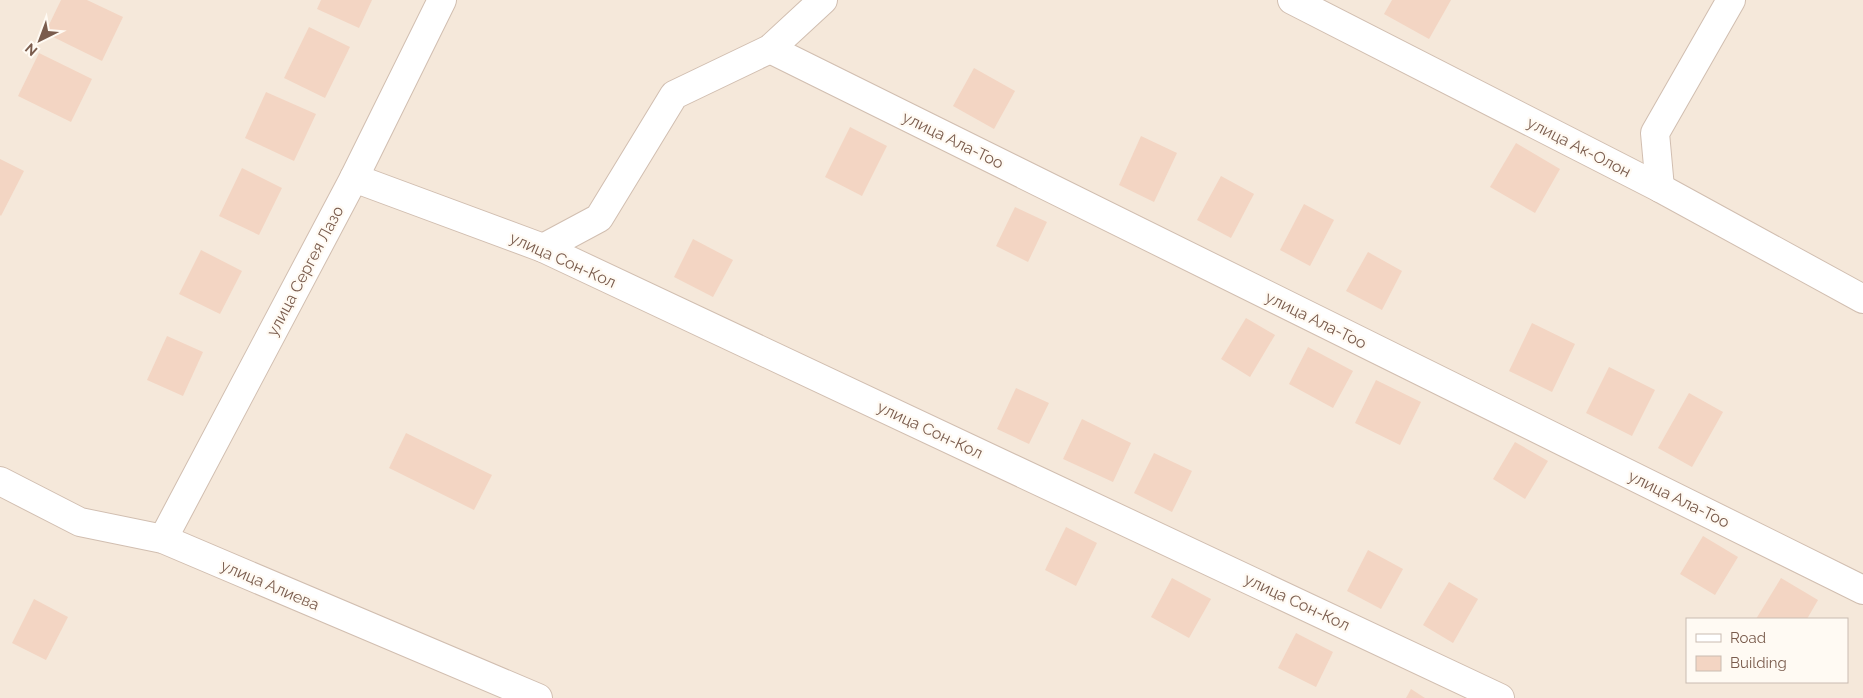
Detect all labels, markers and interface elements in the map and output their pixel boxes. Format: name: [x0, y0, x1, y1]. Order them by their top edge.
north arrow: [15, 15, 65, 65]
text: N: [22, 40, 41, 59]
street label: улица Ала-Тоо: [899, 107, 1007, 173]
street label: улица Ак-Олон: [1524, 113, 1634, 181]
street label: улица Сергея Лазо: [263, 202, 347, 340]
street label: улица Сон-Кол: [507, 228, 619, 292]
street label: улица Ала-Тоо: [1262, 287, 1370, 353]
street label: улица Сон-Кол: [874, 397, 986, 463]
street label: улица Ала-Тоо: [1625, 466, 1733, 532]
street label: улица Алиева: [218, 556, 322, 614]
street label: улица Сон-Кол: [1241, 569, 1353, 635]
legend: [1686, 618, 1848, 683]
text: Road: [1730, 629, 1766, 647]
text: Building: [1730, 654, 1787, 672]

